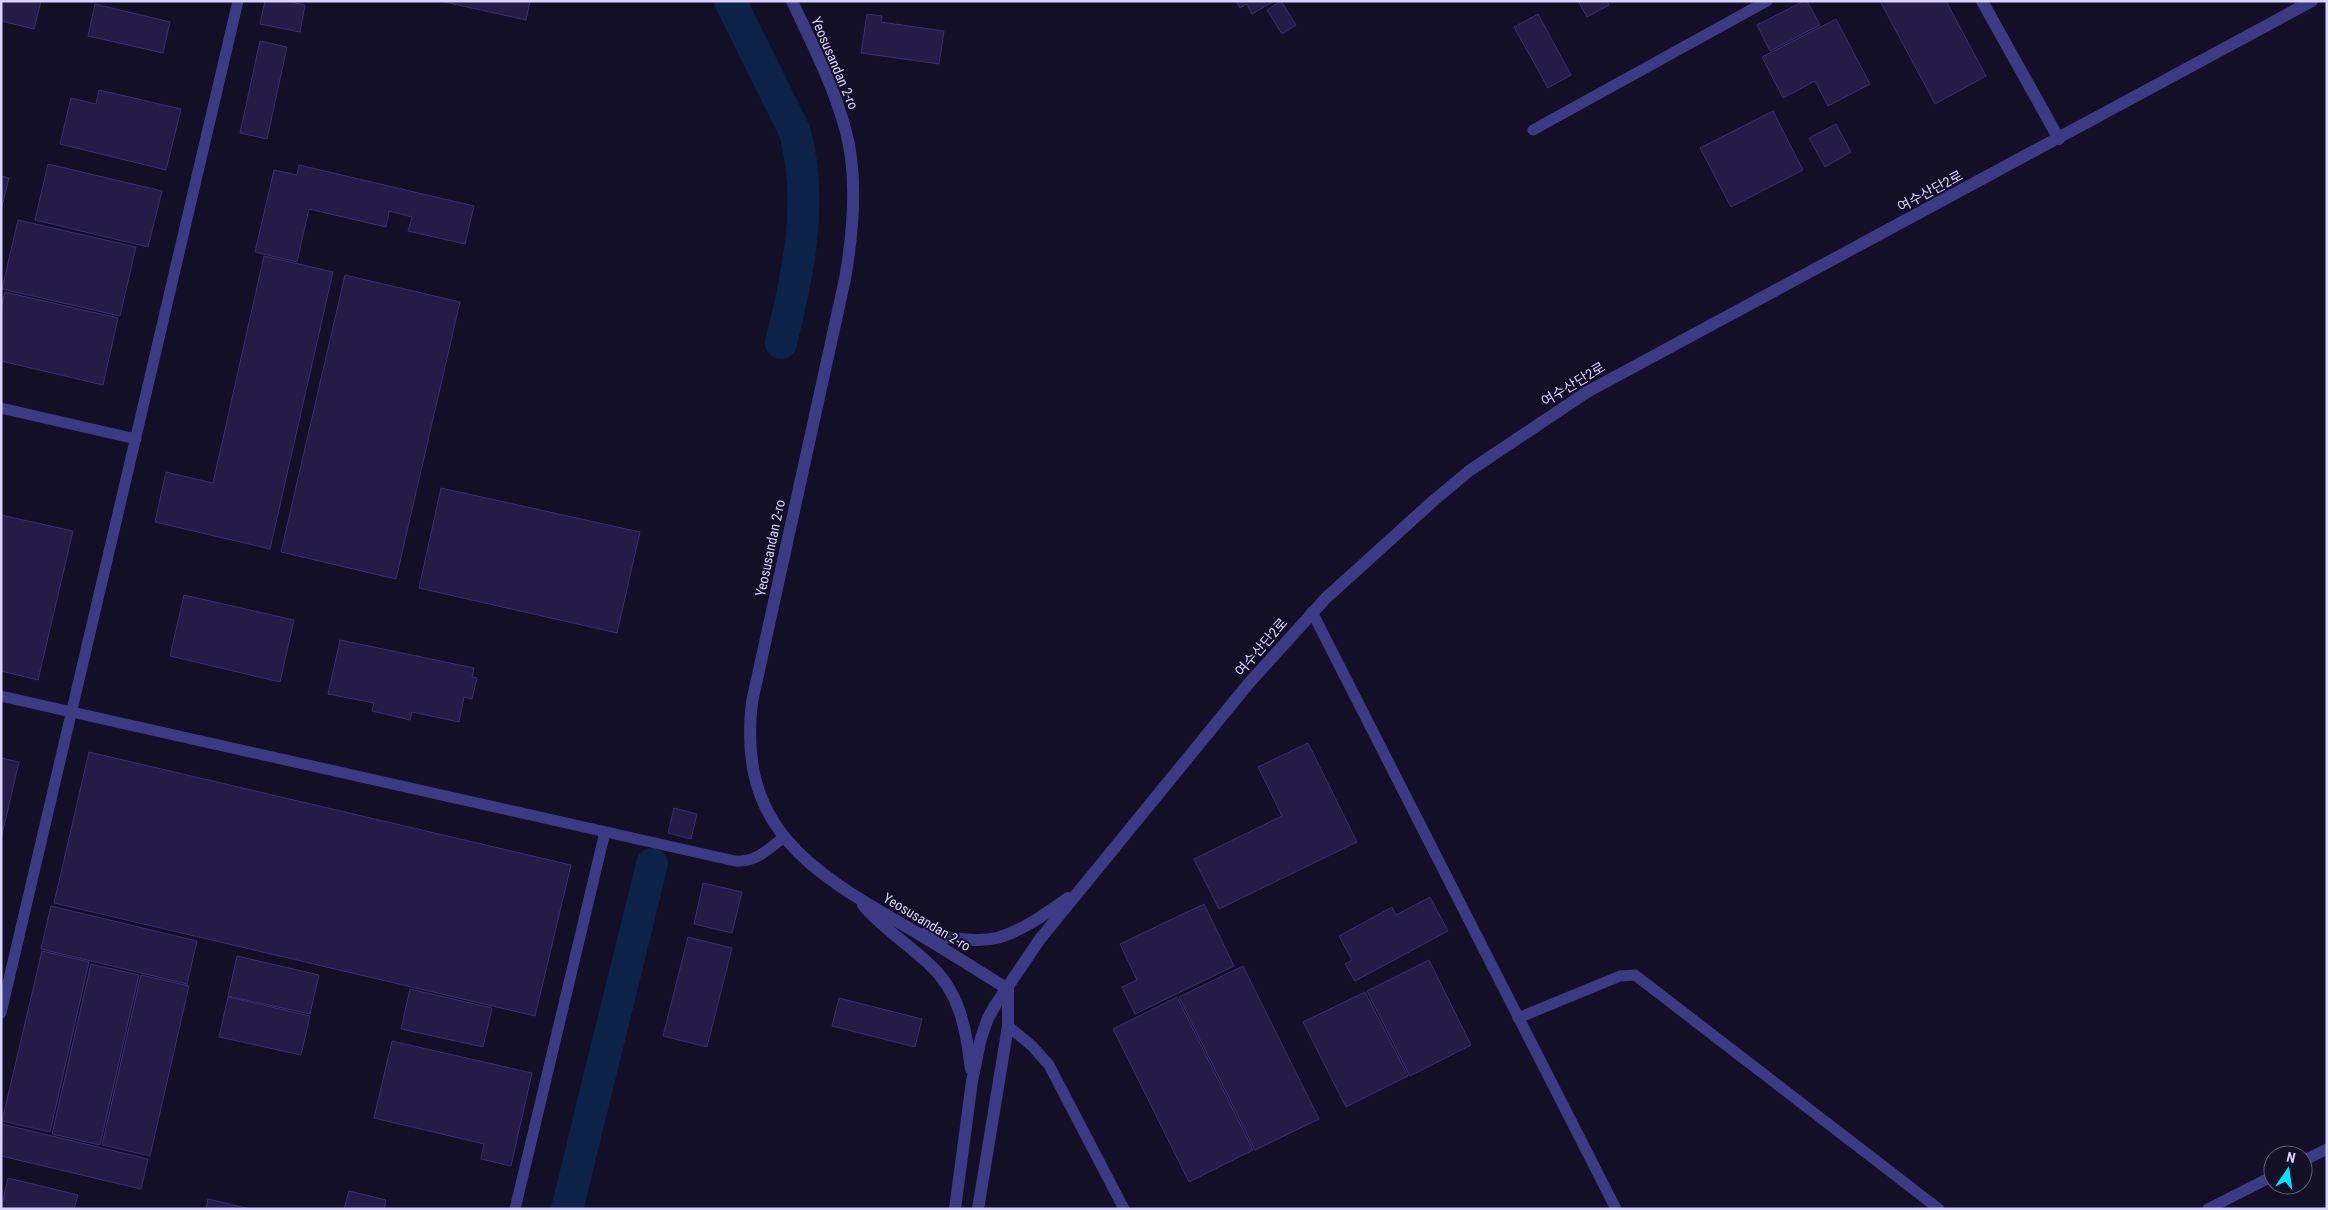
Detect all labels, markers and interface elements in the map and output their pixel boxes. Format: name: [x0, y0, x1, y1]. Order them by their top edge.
street label: Yeosusandan 2-ro: [808, 14, 862, 112]
street label: 여수산단2로: [1895, 167, 1965, 215]
street label: 여수산단2로: [1538, 359, 1608, 409]
street label: Yeosusandan 2-ro: [752, 498, 788, 598]
street label: 여수산단2로: [1232, 615, 1291, 679]
street label: Yeosusandan 2-ro: [881, 890, 973, 954]
north arrow: [2263, 1145, 2313, 1195]
text: N: [2285, 1149, 2297, 1166]

